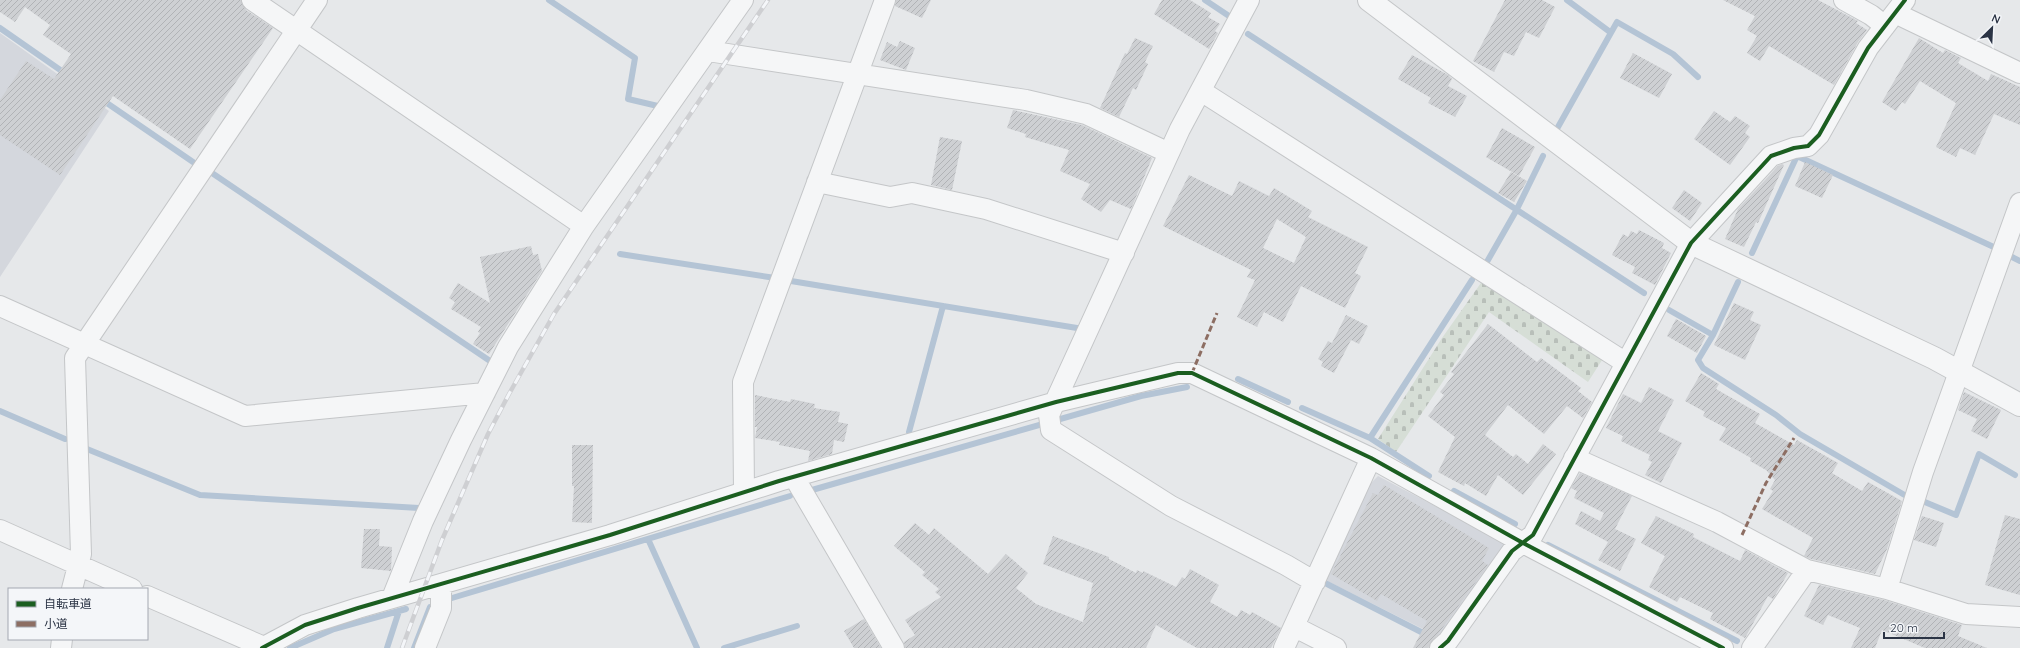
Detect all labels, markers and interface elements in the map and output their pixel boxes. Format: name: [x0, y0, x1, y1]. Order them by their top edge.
north arrow: [1972, 8, 2012, 48]
text: N: [1990, 11, 2003, 27]
legend: [8, 588, 148, 640]
text: 自転車道: [44, 596, 92, 611]
scale bar: [1884, 614, 1944, 640]
text: 小道: [44, 616, 68, 631]
text: 20 m: [1890, 620, 1918, 635]

